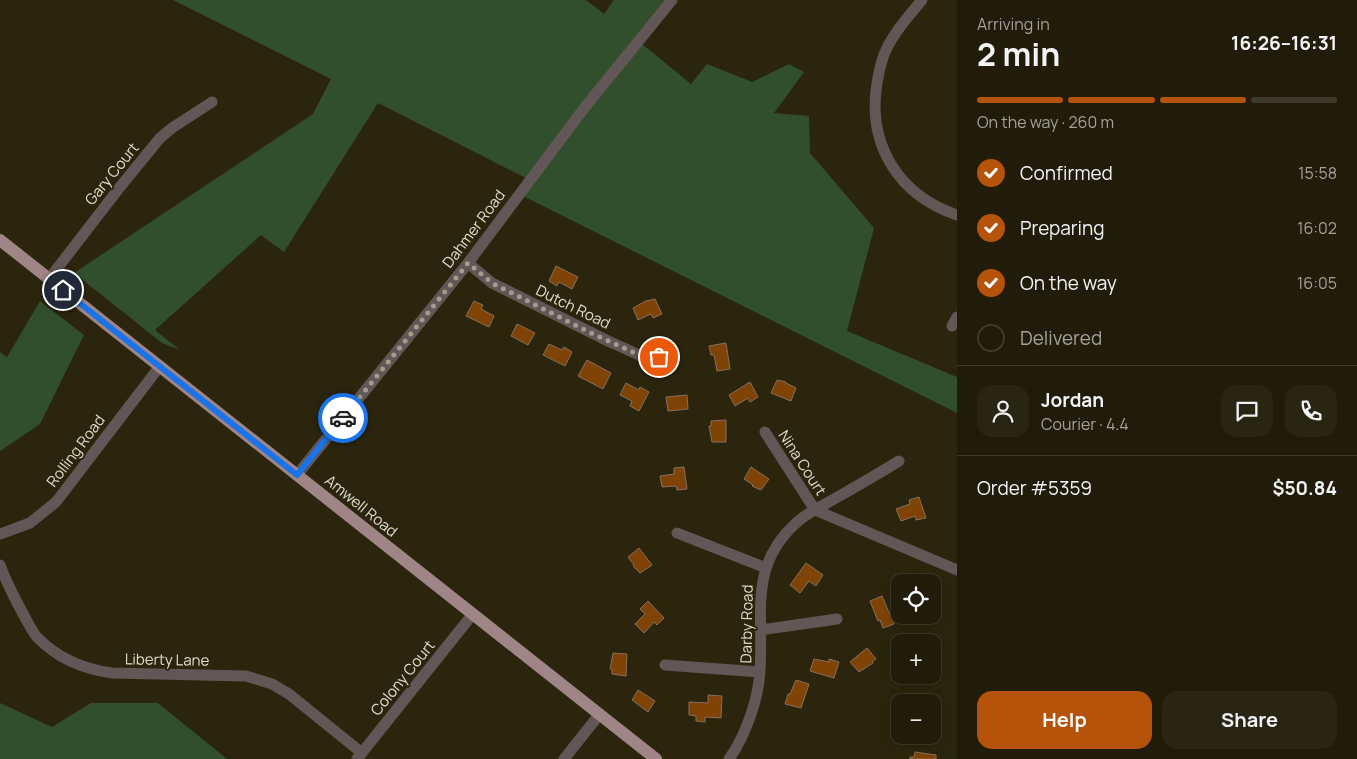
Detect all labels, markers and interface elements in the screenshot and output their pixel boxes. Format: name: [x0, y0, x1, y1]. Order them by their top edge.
text: Arriving in: [977, 13, 1050, 35]
text: 16:26–16:31: [1231, 30, 1337, 56]
text: 2 min: [977, 32, 1060, 76]
text: On the way · 260 m: [977, 111, 1114, 133]
street label: Gary Court: [80, 138, 143, 209]
icon: check: [977, 159, 1005, 187]
text: Confirmed: [1020, 160, 1113, 186]
text: 15:58: [1298, 162, 1337, 184]
street label: Dahmer Road: [437, 185, 510, 272]
icon: check: [977, 214, 1005, 242]
text: Preparing: [1020, 215, 1105, 241]
text: 16:02: [1297, 217, 1337, 239]
pin: [42, 269, 84, 311]
icon: check: [977, 269, 1005, 297]
text: On the way: [1020, 270, 1117, 296]
text: 16:05: [1297, 272, 1337, 294]
icon: home: [49, 276, 77, 304]
street label: Dutch Road: [532, 279, 614, 334]
text: Delivered: [1020, 325, 1102, 351]
pin: [638, 336, 680, 378]
icon: bag: [645, 343, 673, 371]
button: person: [977, 385, 1029, 437]
button: chat: [1221, 385, 1273, 437]
button: phone: [1285, 385, 1337, 437]
text: Jordan: [1041, 387, 1104, 413]
courier: [318, 393, 368, 443]
icon: car: [329, 404, 357, 432]
street label: Rolling Road: [42, 410, 110, 491]
text: Courier · 4.4: [1041, 413, 1129, 435]
street label: Nina Court: [773, 426, 831, 499]
street label: Amwell Road: [321, 470, 402, 541]
text: Order #5359: [977, 475, 1092, 501]
text: $50.84: [1272, 475, 1337, 501]
map controls: [891, 574, 941, 744]
button: locate: [891, 574, 941, 624]
street label: Darby Road: [735, 584, 758, 664]
button: +: [891, 634, 941, 684]
street label: Colony Court: [366, 636, 440, 720]
street label: Liberty Lane: [125, 648, 210, 671]
button: Help: [977, 691, 1152, 749]
button: Share: [1162, 691, 1337, 749]
button: −: [891, 694, 941, 744]

